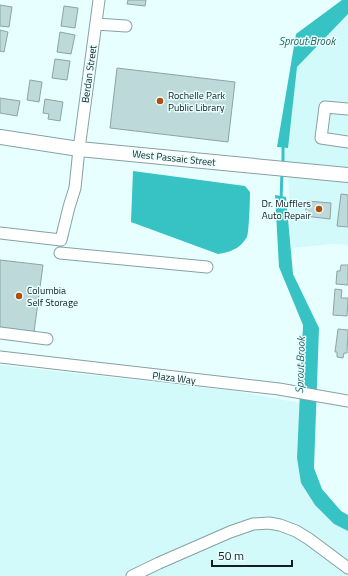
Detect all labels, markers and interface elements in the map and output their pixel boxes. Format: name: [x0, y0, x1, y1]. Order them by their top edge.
water label: Sprout Brook: [279, 33, 336, 49]
street label: Berdan Street: [78, 44, 101, 104]
place label: Rochelle Park Public Library: [168, 88, 225, 115]
marker: Rochelle Park Public Library: [155, 96, 165, 106]
street label: West Passaic Street: [132, 146, 217, 170]
place label: Dr. Mufflers Auto Repair: [261, 196, 312, 223]
marker: Dr. Mufflers Auto Repair: [314, 204, 324, 214]
place label: Columbia Self Storage: [27, 283, 78, 310]
marker: Columbia Self Storage: [14, 291, 24, 301]
water label: Sprout Brook: [291, 335, 309, 394]
street label: Plaza Way: [151, 368, 197, 388]
scale bar: [212, 542, 292, 568]
text: 50 m: [218, 546, 244, 565]

